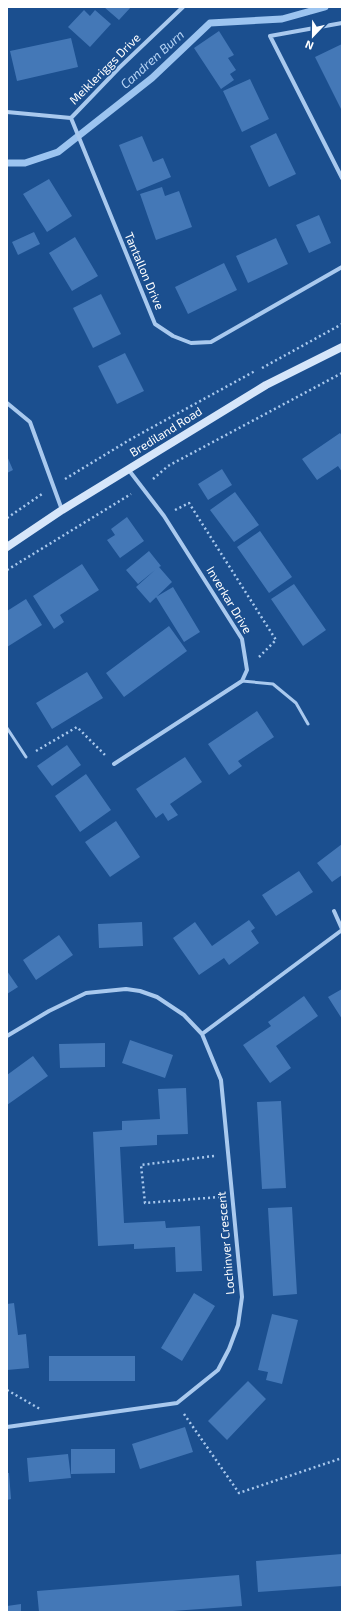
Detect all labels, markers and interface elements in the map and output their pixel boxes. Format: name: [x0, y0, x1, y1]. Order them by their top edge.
north arrow: [293, 16, 333, 56]
water label: Candren Burn: [117, 26, 187, 92]
street label: Meikleriggs Drive: [66, 30, 143, 107]
text: N: [303, 38, 315, 53]
street label: Tantallon Drive: [122, 230, 168, 311]
street label: Brediland Road: [127, 403, 204, 459]
street label: Inverkar Drive: [204, 563, 255, 636]
street label: Lochinver Crescent: [213, 1190, 236, 1295]

